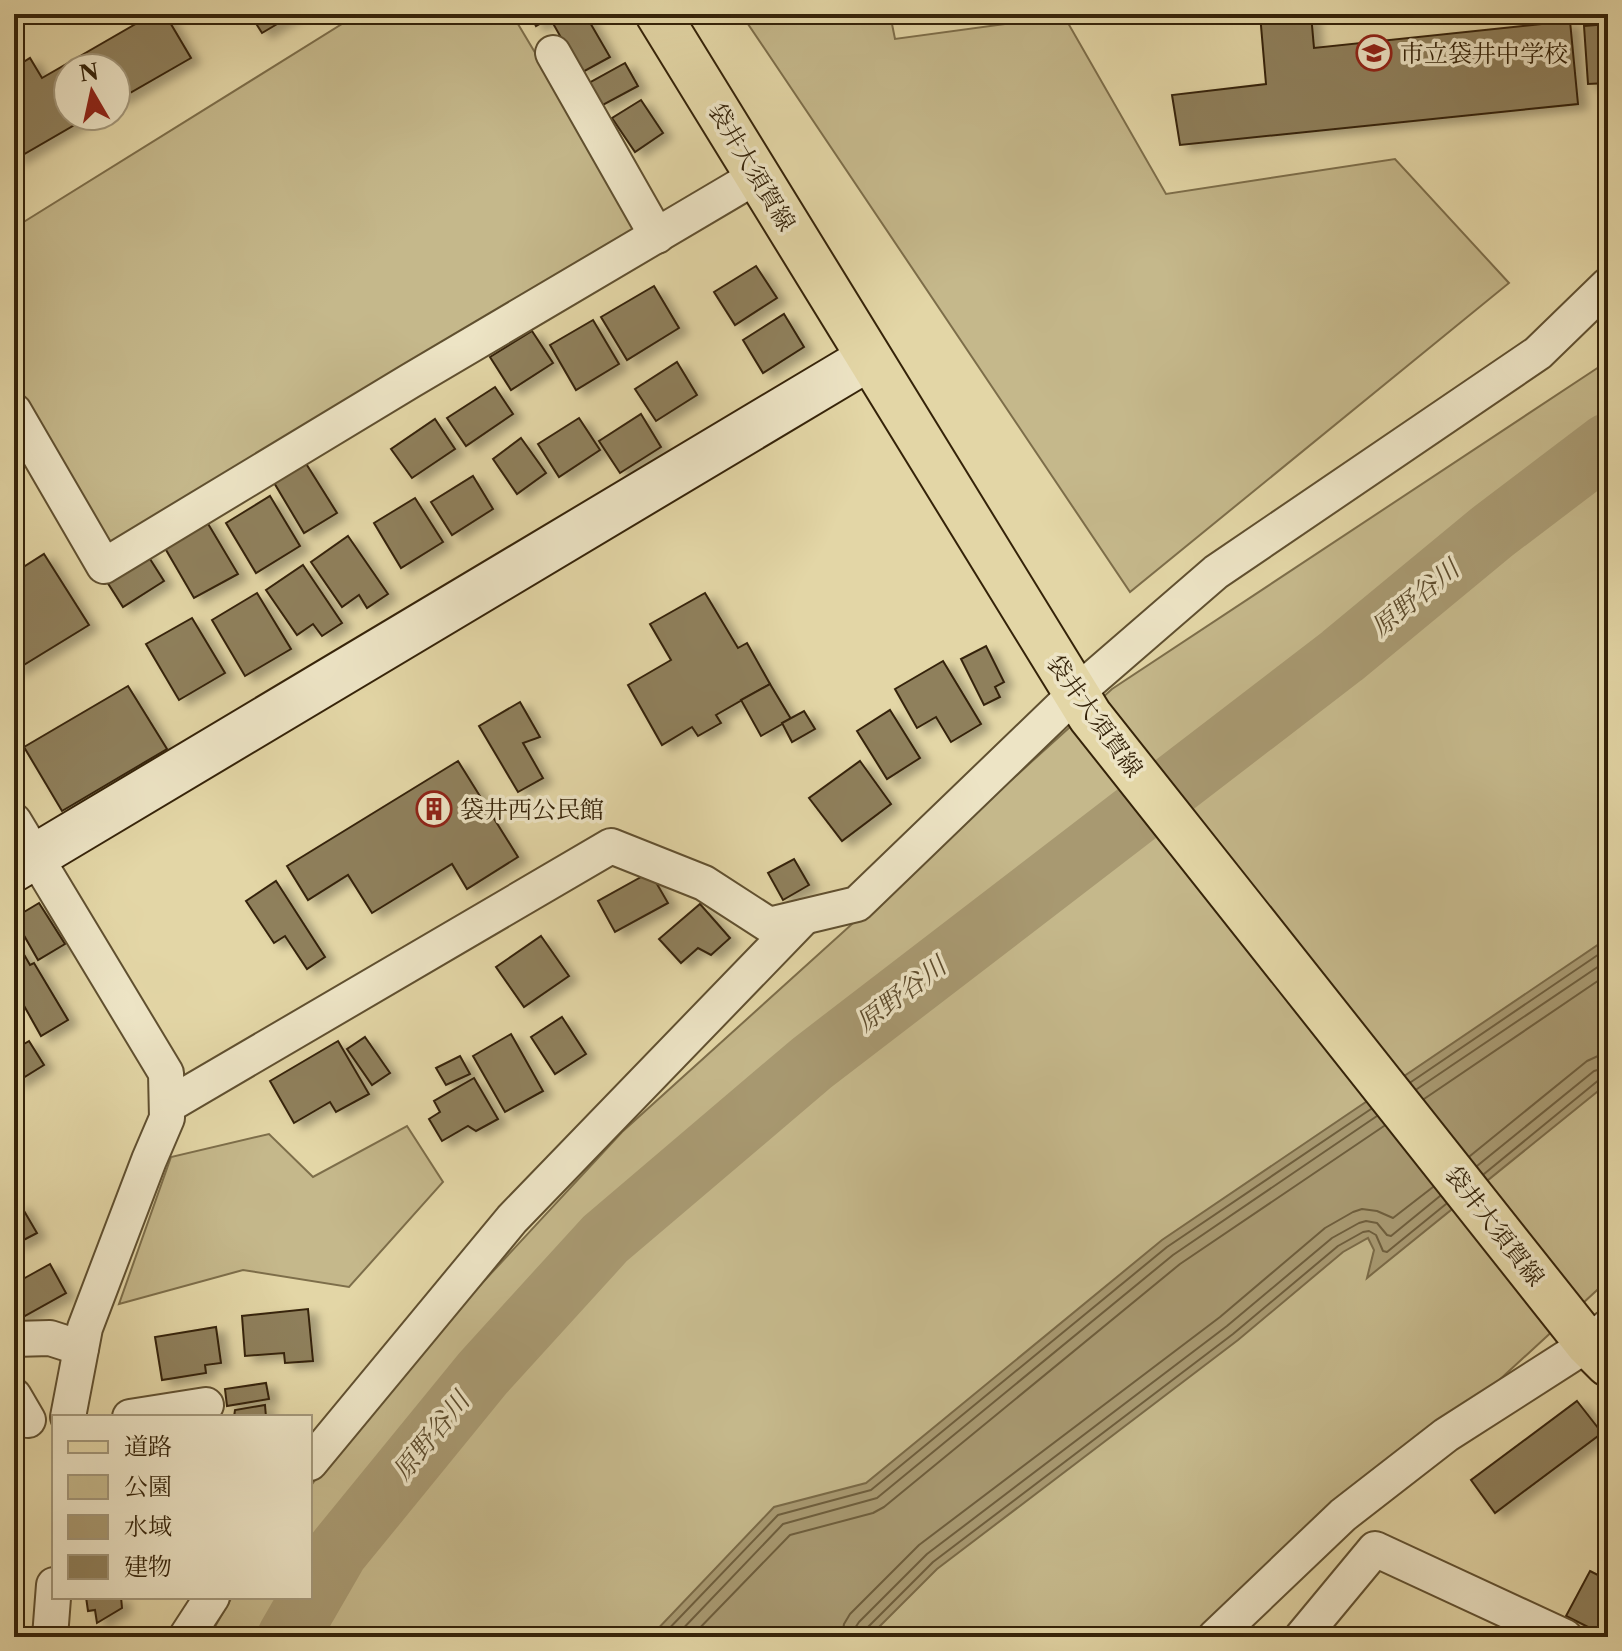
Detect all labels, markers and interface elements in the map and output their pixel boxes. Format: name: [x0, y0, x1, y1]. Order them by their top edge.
school or university icon: 市立袋井中学校: [1355, 34, 1393, 72]
place label: 市立袋井中学校: [1400, 39, 1568, 68]
north arrow: [52, 52, 132, 132]
text: N: [77, 58, 101, 88]
street label: 袋井大須賀線: [702, 98, 802, 236]
water label: 原野谷川: [1365, 551, 1468, 643]
street label: 袋井大須賀線: [1041, 649, 1149, 783]
building icon: 袋井西公民館: [415, 790, 453, 828]
place label: 袋井西公民館: [460, 795, 604, 824]
water label: 原野谷川: [850, 948, 955, 1038]
street label: 袋井大須賀線: [1439, 1160, 1551, 1292]
water label: 原野谷川: [386, 1383, 478, 1486]
legend: [52, 1415, 312, 1599]
text: 道路: [124, 1432, 172, 1461]
text: 公園: [124, 1472, 172, 1501]
text: 水域: [124, 1512, 172, 1541]
text: 建物: [124, 1552, 172, 1581]

